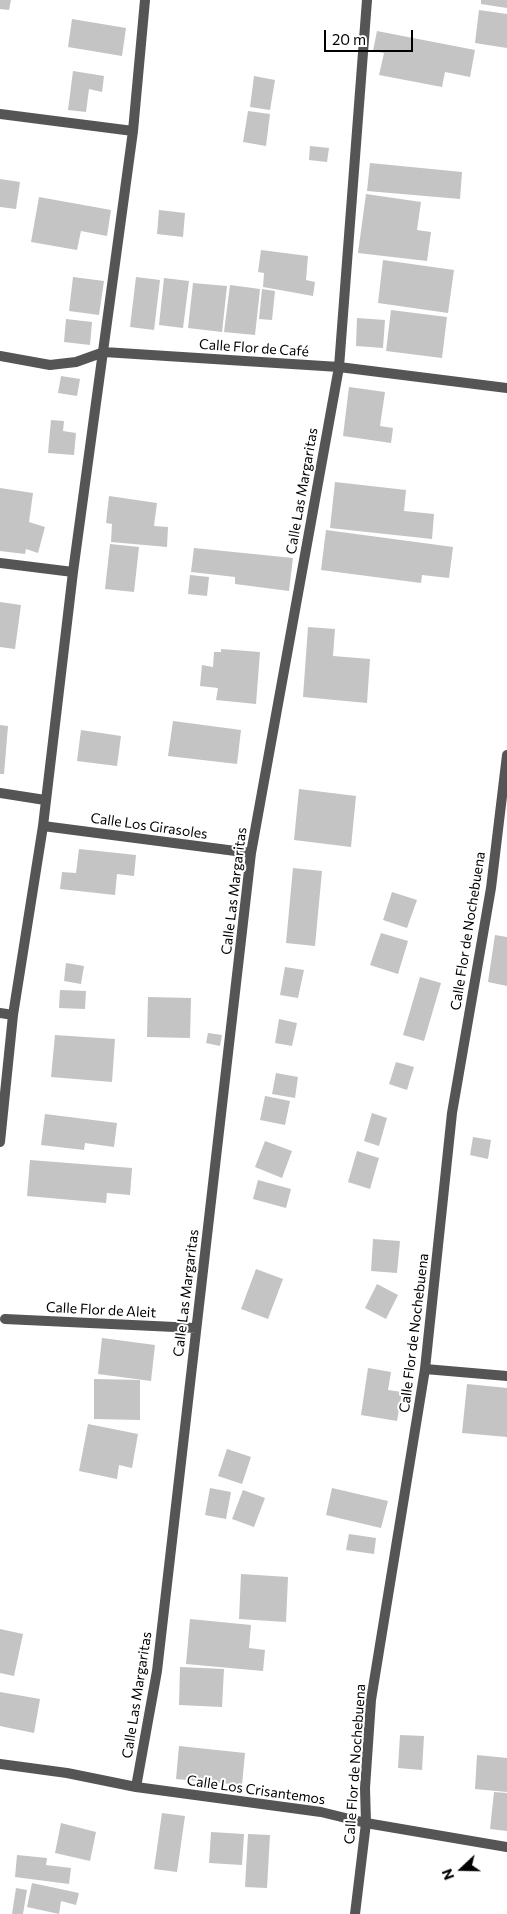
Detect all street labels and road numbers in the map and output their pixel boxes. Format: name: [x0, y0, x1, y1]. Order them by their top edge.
street label: Calle Flor de Café: [199, 336, 309, 360]
street label: Calle Las Margaritas: [283, 426, 321, 556]
street label: Calle Los Girasoles: [89, 809, 209, 843]
street label: Calle Las Margaritas: [218, 826, 250, 956]
street label: Calle Flor de Nochebuena: [447, 850, 489, 1012]
street label: Calle Las Margaritas: [170, 1228, 202, 1358]
street label: Calle Flor de Nochebuena: [396, 1252, 432, 1414]
street label: Calle Flor de Aleit: [45, 1299, 157, 1321]
street label: Calle Las Margaritas: [119, 1630, 155, 1760]
street label: Calle Flor de Nochebuena: [341, 1683, 369, 1845]
street label: Calle Los Crisantemos: [186, 1772, 326, 1808]

